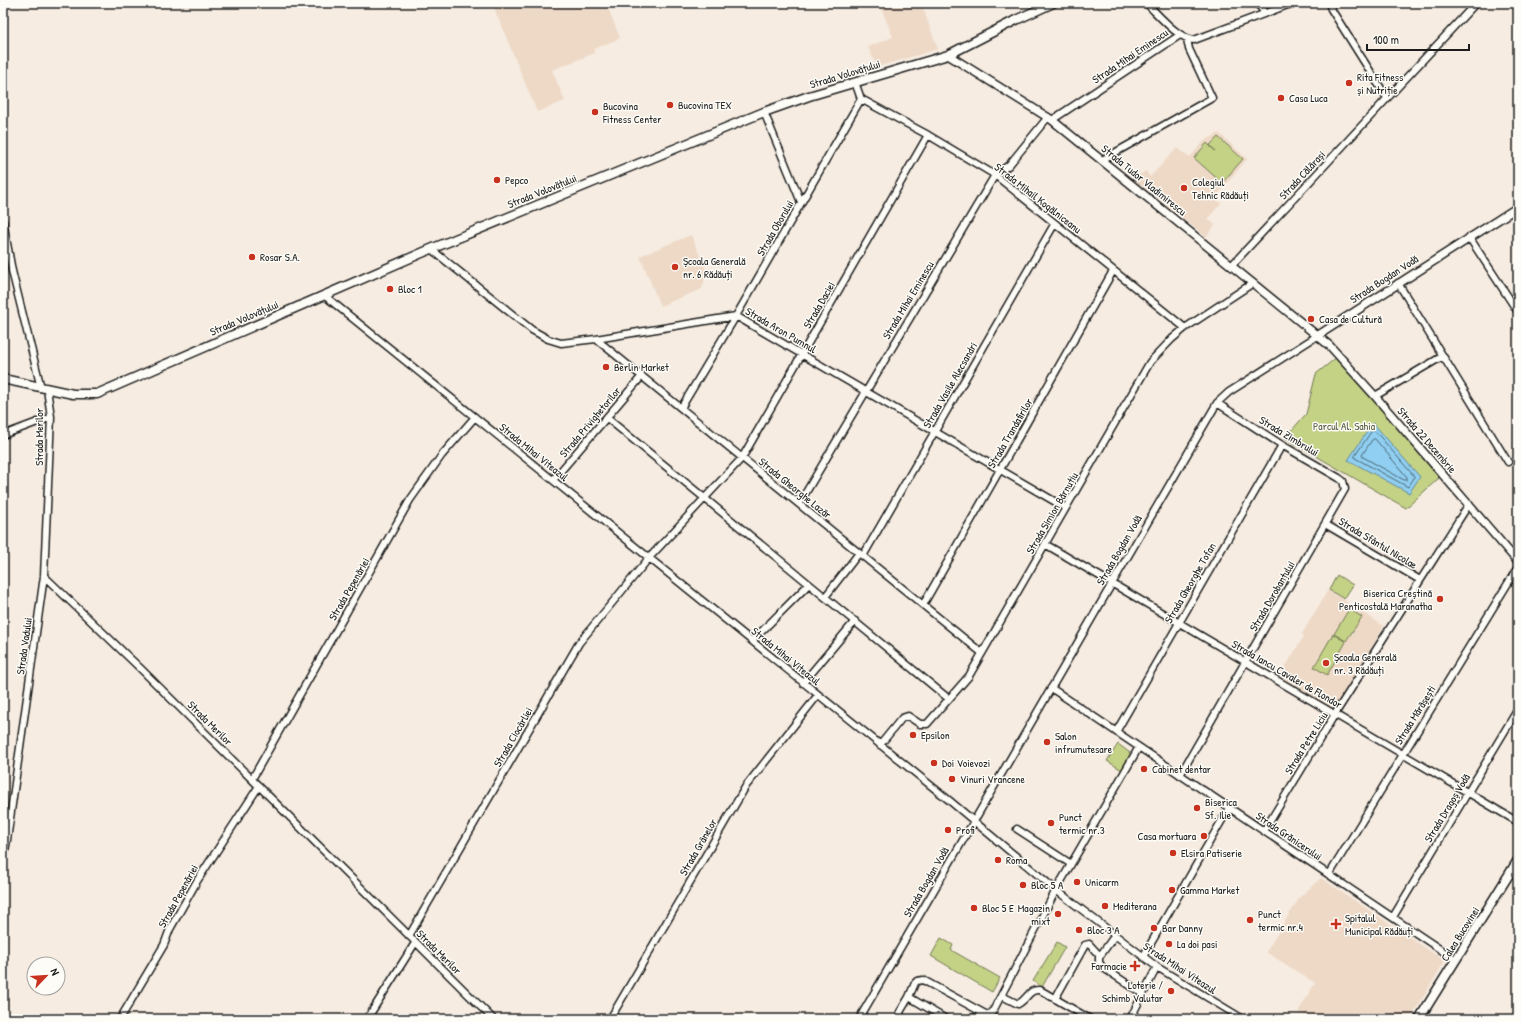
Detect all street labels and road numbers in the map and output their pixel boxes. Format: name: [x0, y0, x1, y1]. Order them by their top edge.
street label: Strada Mihai Eminescu: [1089, 25, 1171, 87]
street label: Strada Volovățului: [808, 57, 882, 91]
street label: Strada Tudor Vladimirescu: [1099, 141, 1190, 219]
street label: Strada Călărași: [1276, 148, 1328, 202]
street label: Strada Mihail Kogălniceanu: [992, 160, 1085, 237]
street label: Strada Volovățului: [505, 171, 579, 211]
street label: Strada Oborului: [753, 198, 797, 258]
street label: Strada Bogdan Vodă: [1347, 251, 1421, 306]
street label: Strada Mihai Eminescu: [879, 258, 937, 342]
street label: Strada Daciei: [800, 279, 838, 331]
street label: Strada Volovățului: [208, 297, 280, 339]
street label: Strada Aron Pumnul: [743, 304, 819, 356]
street label: Strada Vasile Alecsandri: [920, 339, 980, 431]
street label: Strada Privighetorilor: [556, 383, 624, 460]
street label: Strada Trandafirilor: [984, 395, 1036, 470]
street label: Strada 22 Decembrie: [1395, 404, 1460, 476]
street label: Strada Merilor: [32, 407, 46, 466]
street label: Strada Zimbrului: [1257, 413, 1321, 459]
street label: Strada Mihai Viteazul: [497, 420, 571, 484]
street label: Strada Gheorghe Lazăr: [756, 454, 835, 522]
street label: Strada Simion Bărnuțiu: [1023, 469, 1081, 556]
street label: Strada Bogdan Vodă: [1093, 512, 1145, 588]
street label: Strada Sfântul Nicolae: [1336, 514, 1420, 572]
street label: Strada Gheorghe Tofan: [1161, 540, 1219, 626]
street label: Strada Pepenăriei: [325, 555, 373, 623]
street label: Strada Dorobanțului: [1246, 558, 1298, 634]
street label: Strada Vadului: [13, 617, 35, 675]
street label: Strada Mihai Viteazul: [749, 624, 823, 688]
street label: Strada Iancu Cavaler de Flondor: [1229, 637, 1345, 712]
street label: Strada Mărășești: [1391, 683, 1439, 747]
street label: Strada Merilor: [185, 698, 236, 749]
street label: Strada Ciocârliei: [490, 705, 536, 769]
street label: Strada Petre Liciu: [1281, 709, 1331, 777]
street label: Strada Dragoș Vodă: [1421, 771, 1473, 845]
street label: Strada Grănicerului: [1253, 809, 1325, 863]
street label: Strada Grânelor: [676, 815, 720, 878]
street label: Strada Bogdan Vodă: [900, 844, 952, 920]
street label: Strada Pepenăriei: [155, 862, 201, 930]
street label: Calea Bucovinei: [1438, 904, 1482, 964]
street label: Strada Merilor: [414, 927, 465, 978]
street label: Strada Mihai Viteazul: [1141, 939, 1219, 997]

